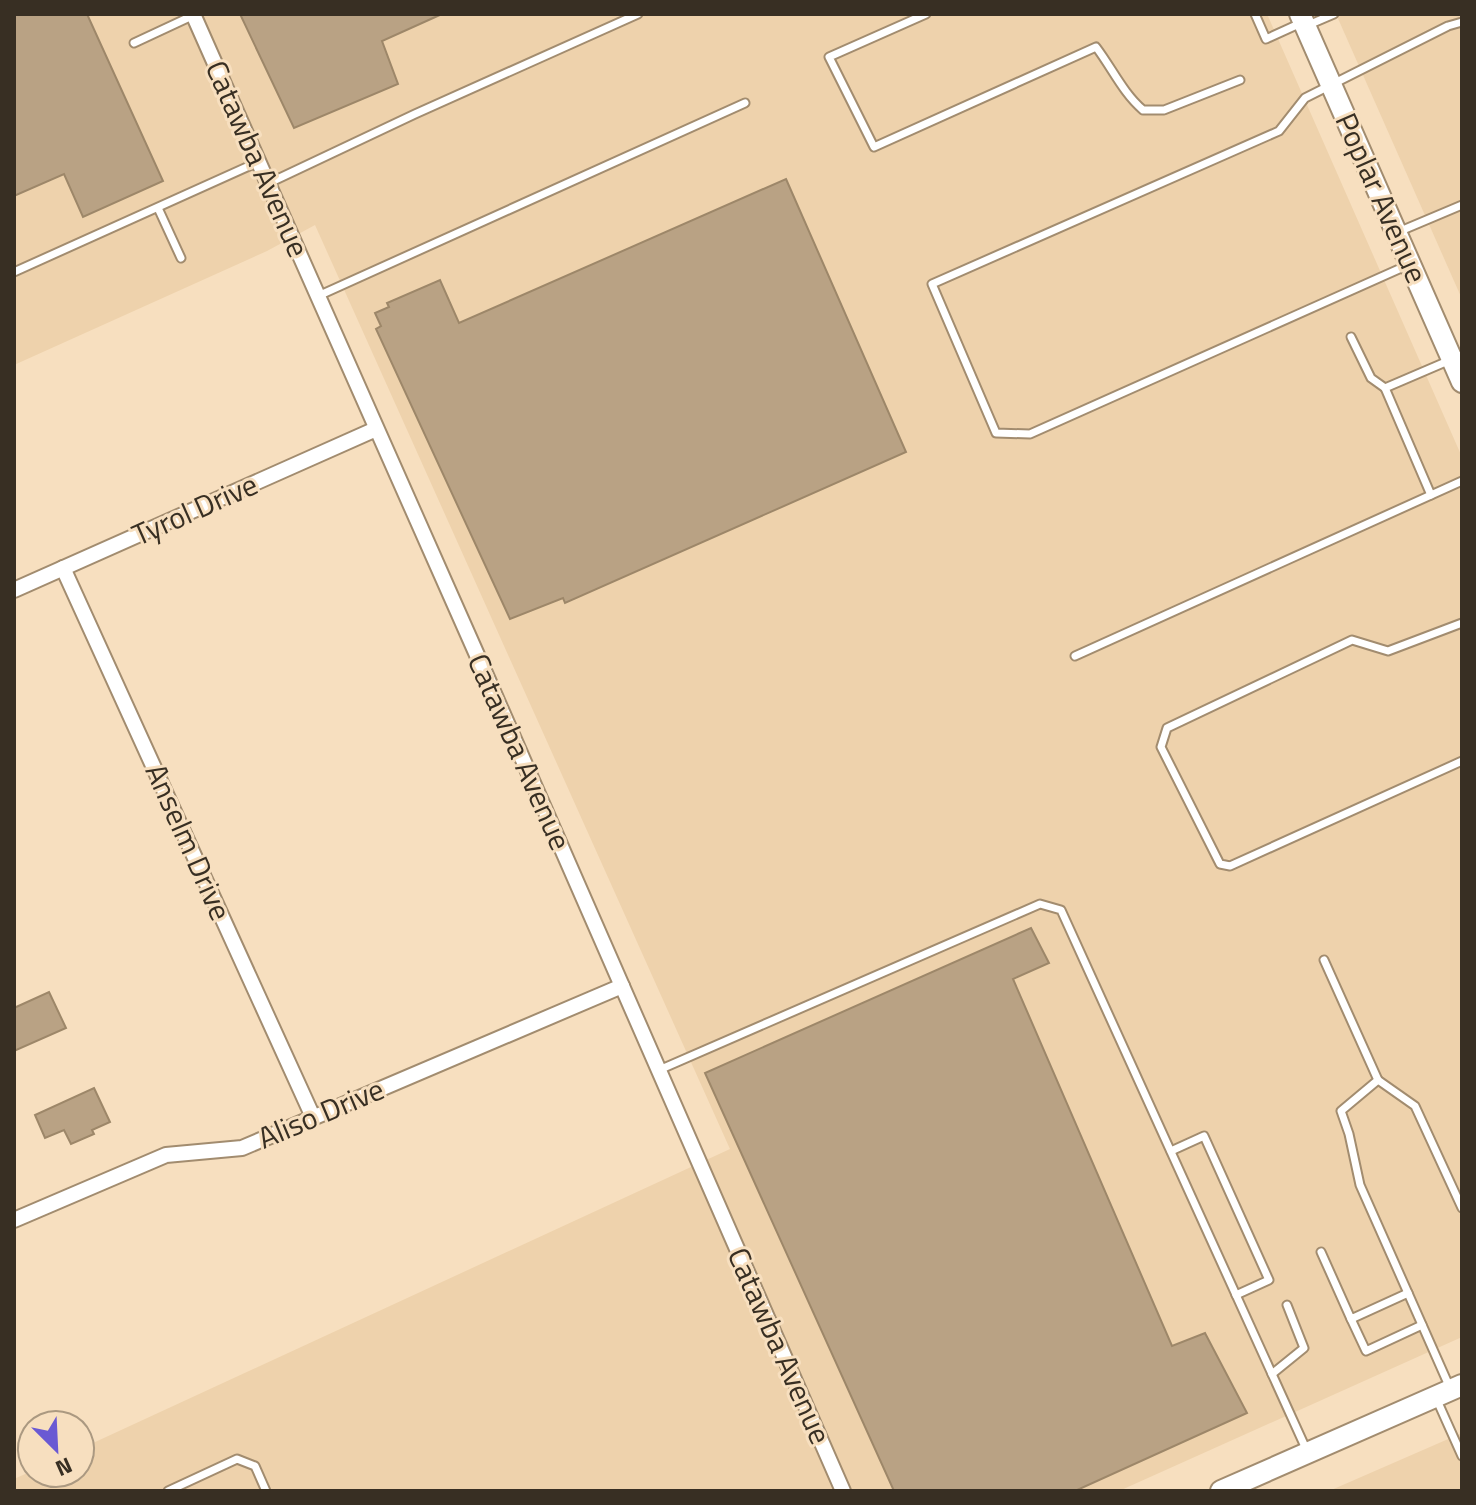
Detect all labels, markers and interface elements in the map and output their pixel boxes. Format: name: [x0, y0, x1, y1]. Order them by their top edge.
street label: Catawba Avenue: [194, 53, 322, 264]
street label: Poplar Avenue: [1324, 105, 1440, 290]
street label: Tyrol Drive: [124, 461, 265, 557]
street label: Catawba Avenue: [456, 646, 584, 857]
street label: Anselm Drive: [134, 756, 244, 927]
street label: Aliso Drive: [250, 1066, 391, 1160]
street label: Catawba Avenue: [716, 1240, 844, 1451]
north arrow: [16, 1409, 96, 1489]
text: N: [50, 1449, 78, 1486]

